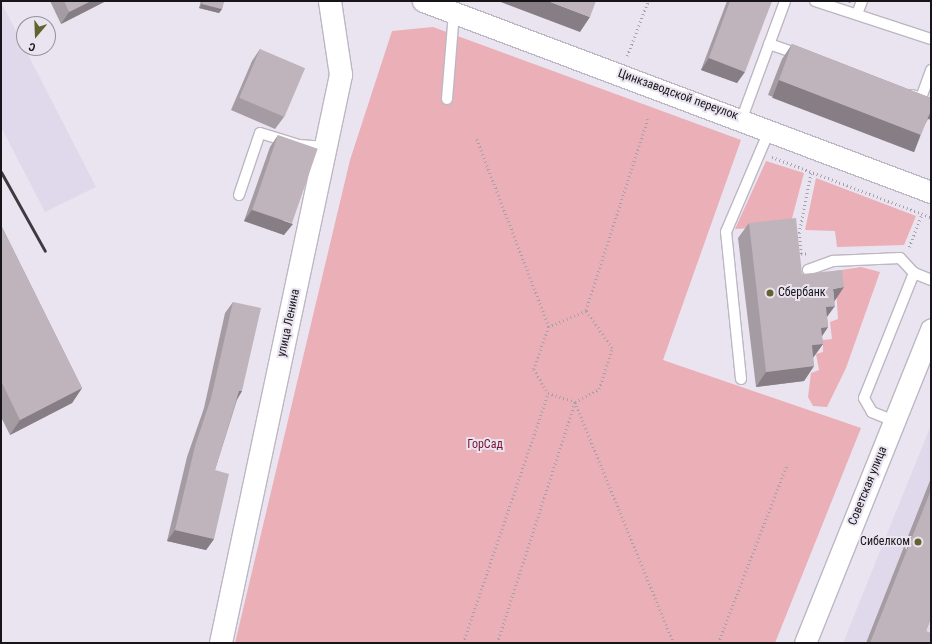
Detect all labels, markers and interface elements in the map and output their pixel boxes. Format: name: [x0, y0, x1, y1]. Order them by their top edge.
north arrow: [16, 16, 56, 56]
text: С: [27, 40, 37, 54]
street label: Цинкзаводской переулок: [616, 67, 740, 123]
place label: Сбербанк: [778, 286, 826, 300]
street label: улица Ленина: [275, 288, 303, 358]
marker: Сбербанк: [765, 288, 775, 298]
park label: ГорСад: [467, 438, 503, 452]
street label: Советская улица: [846, 445, 890, 527]
place label: Сибелком: [860, 535, 910, 549]
marker: Сибелком: [913, 537, 923, 547]

